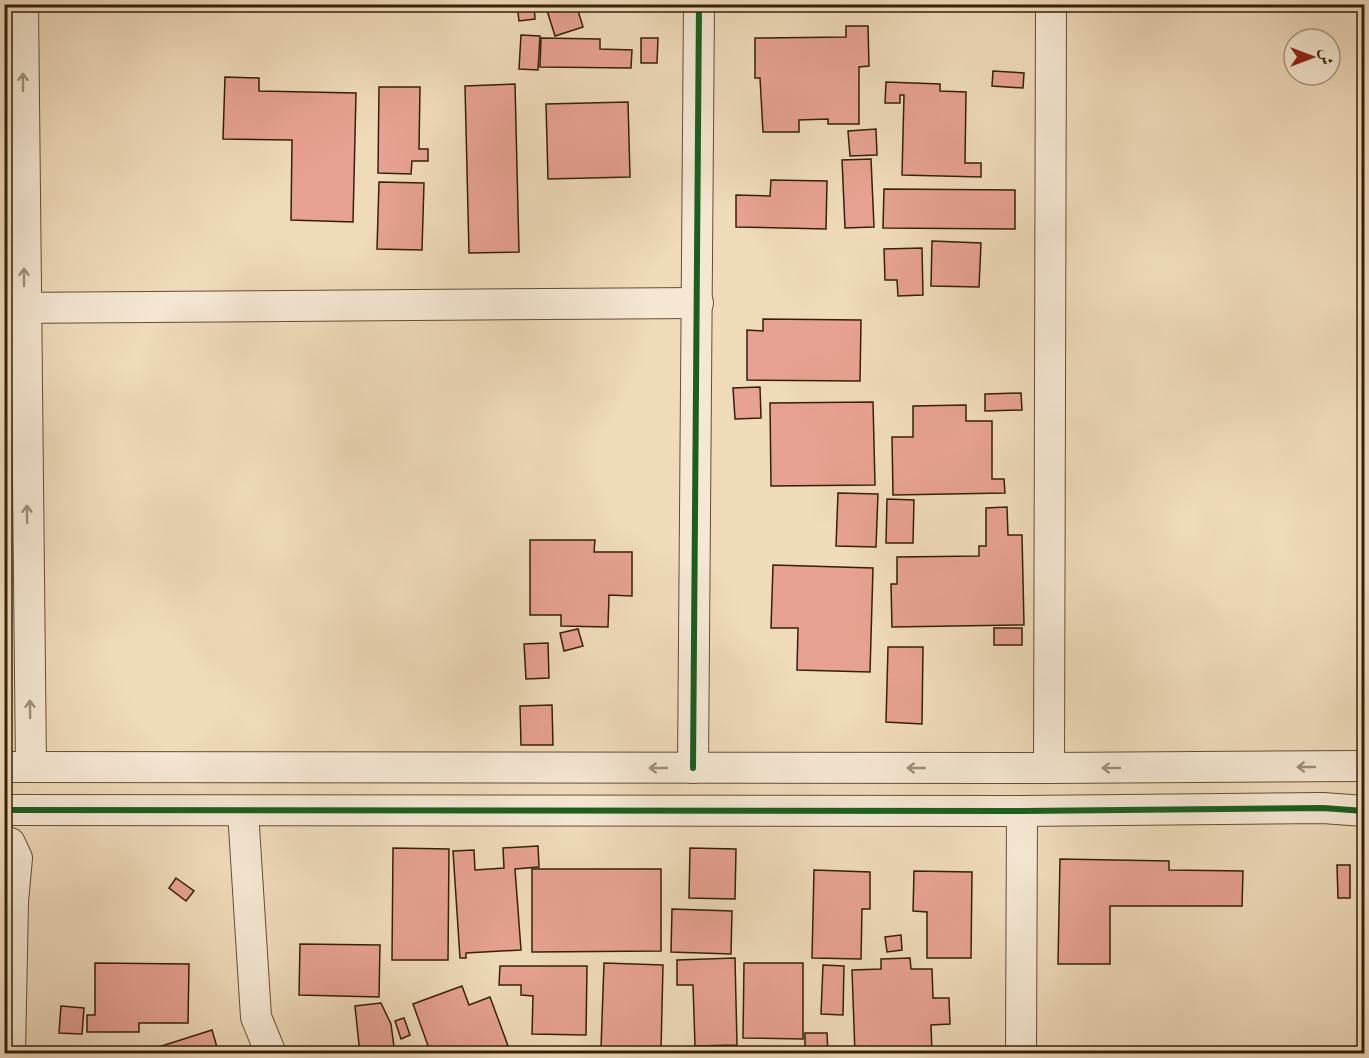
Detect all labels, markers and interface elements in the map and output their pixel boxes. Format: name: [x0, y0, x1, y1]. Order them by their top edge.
north arrow: [1282, 27, 1342, 87]
text: ش: [1317, 49, 1336, 65]
one-way arrow: [17, 72, 29, 92]
one-way arrow: [18, 267, 30, 287]
one-way arrow: [21, 504, 33, 524]
one-way arrow: [24, 699, 36, 719]
one-way arrow: [1297, 761, 1317, 773]
one-way arrow: [649, 762, 669, 774]
one-way arrow: [907, 762, 927, 774]
one-way arrow: [1102, 762, 1122, 774]

